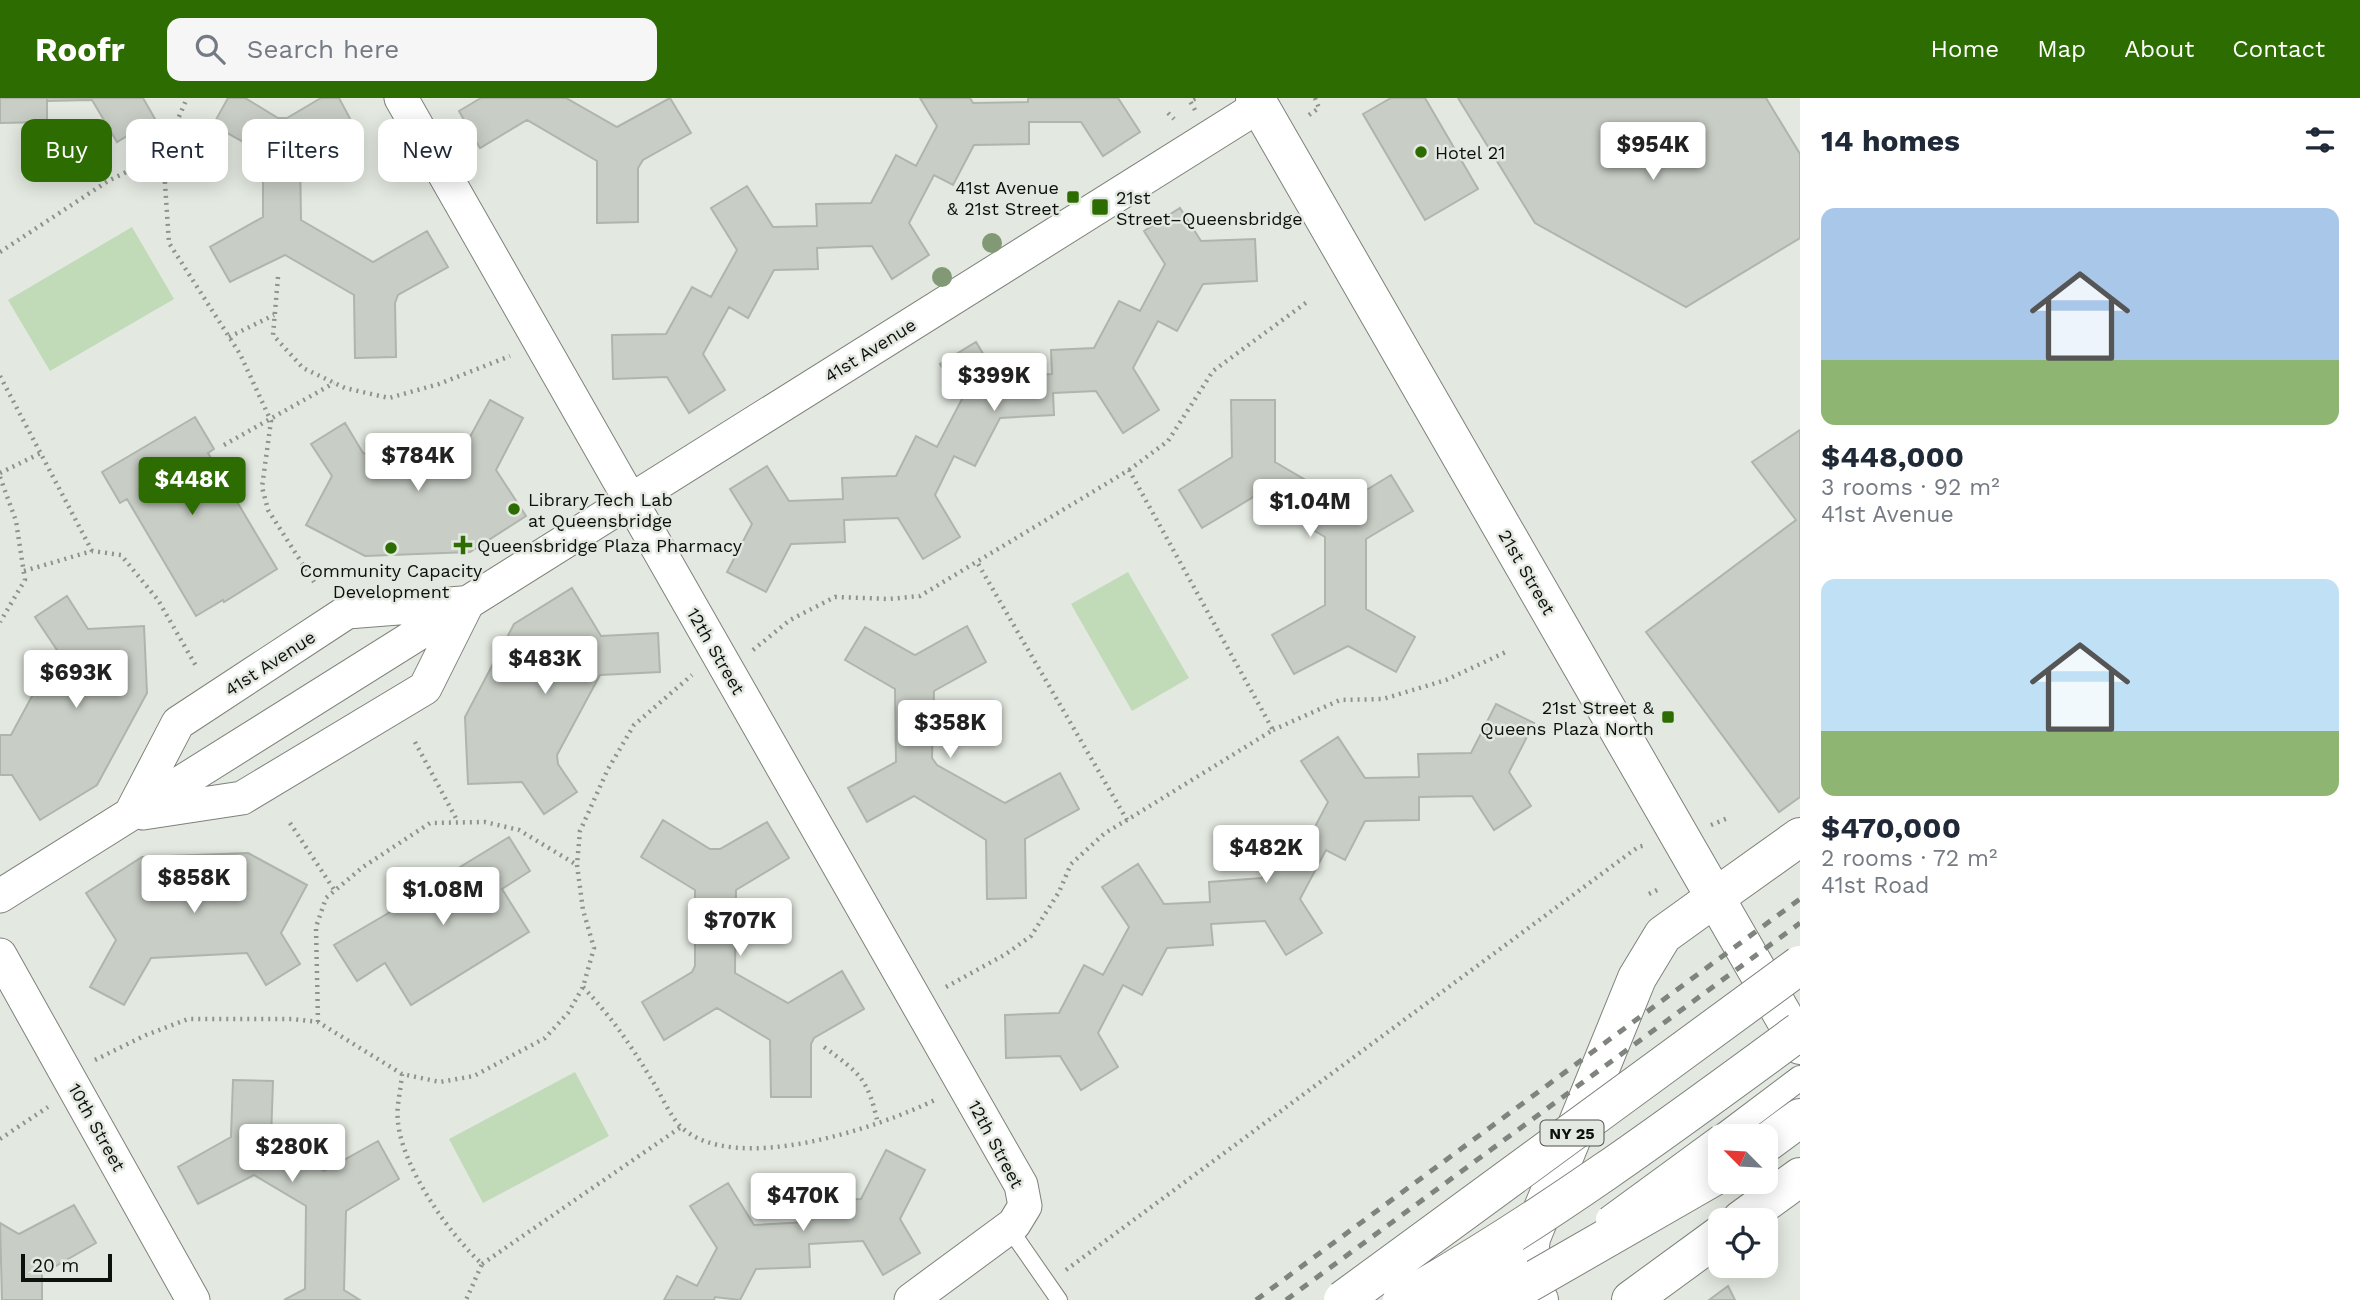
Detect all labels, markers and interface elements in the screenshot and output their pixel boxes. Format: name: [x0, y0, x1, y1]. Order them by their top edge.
search box: [167, 18, 657, 81]
text: Roofr: [35, 30, 125, 69]
icon: search: [191, 30, 229, 68]
text: Search here: [247, 34, 399, 64]
text: Home: [1931, 35, 1999, 63]
text: Map: [2037, 35, 2086, 63]
text: About: [2124, 35, 2194, 63]
text: Contact: [2232, 35, 2325, 63]
chip: Buy: [21, 119, 112, 182]
chip: Rent: [126, 119, 228, 182]
chip: Filters: [242, 119, 364, 182]
chip: New: [378, 119, 477, 182]
icon: filters: [2301, 121, 2339, 159]
pin: $954K: [1604, 122, 1702, 182]
text: 14 homes: [1821, 123, 1960, 158]
text: $954K: [1617, 131, 1689, 158]
place label: Hotel 21: [1435, 142, 1505, 163]
marker: Hotel 21: [1413, 144, 1429, 160]
place label: 41st Avenue & 21st Street: [947, 177, 1059, 219]
place label: 21st Street–Queensbridge: [1116, 187, 1303, 229]
marker: 41st Avenue & 21st Street: [1065, 189, 1081, 205]
marker: 21st Street–Queensbridge: [1090, 197, 1110, 217]
icon: home: [2017, 253, 2143, 379]
street label: 41st Avenue: [820, 314, 920, 386]
pin: $399K: [945, 354, 1043, 413]
text: $399K: [958, 362, 1030, 389]
pin: $784K: [369, 434, 467, 493]
text: $448,000: [1821, 439, 1964, 474]
text: $784K: [381, 442, 455, 469]
pin: $448K: [143, 458, 241, 517]
text: $448K: [155, 466, 229, 493]
text: 3 rooms · 92 m²: [1821, 474, 2000, 501]
pin: $1.04M: [1253, 480, 1367, 539]
text: $1.04M: [1269, 488, 1351, 515]
place label: Library Tech Lab at Queensbridge: [528, 489, 673, 531]
marker: Library Tech Lab at Queensbridge: [506, 501, 522, 517]
text: 41st Avenue: [1821, 501, 1954, 528]
street label: 21st Street: [1494, 526, 1560, 619]
place label: Queensbridge Plaza Pharmacy: [477, 535, 743, 556]
marker: Queensbridge Plaza Pharmacy: [455, 537, 471, 553]
marker: Community Capacity Development: [383, 540, 399, 556]
place label: Community Capacity Development: [300, 560, 483, 602]
street label: 12th Street: [683, 604, 749, 698]
icon: home: [2017, 624, 2143, 750]
street label: 41st Avenue: [221, 626, 319, 700]
pin: $483K: [496, 636, 594, 696]
text: $483K: [508, 645, 582, 672]
pin: $693K: [27, 650, 125, 710]
text: $693K: [40, 659, 112, 686]
place label: 21st Street & Queens Plaza North: [1480, 697, 1655, 739]
pin: $358K: [901, 700, 999, 760]
text: $358K: [914, 709, 986, 736]
marker: 21st Street & Queens Plaza North: [1660, 709, 1676, 725]
text: $470,000: [1821, 810, 1961, 845]
pin: $482K: [1217, 826, 1315, 885]
text: $482K: [1229, 834, 1303, 861]
text: 2 rooms · 72 m²: [1821, 845, 1997, 872]
pin: $858K: [145, 856, 243, 915]
text: $858K: [158, 864, 230, 891]
pin: $1.08M: [386, 868, 500, 927]
text: 41st Road: [1821, 872, 1929, 899]
text: $1.08M: [402, 876, 484, 903]
pin: $707K: [691, 898, 789, 958]
text: $707K: [704, 907, 776, 934]
street label: 10th Street: [64, 1079, 130, 1175]
street label: 12th Street: [964, 1096, 1028, 1192]
road number: NY 25: [1540, 1121, 1604, 1146]
pin: $280K: [243, 1124, 341, 1184]
north arrow: [1708, 1124, 1778, 1194]
map controls: [1708, 1124, 1778, 1278]
text: $280K: [255, 1133, 329, 1160]
pin: $470K: [754, 1174, 852, 1233]
text: $470K: [767, 1182, 839, 1209]
button: locate: [1708, 1208, 1778, 1278]
scale bar: [21, 1251, 112, 1283]
text: 20 m: [32, 1254, 79, 1277]

